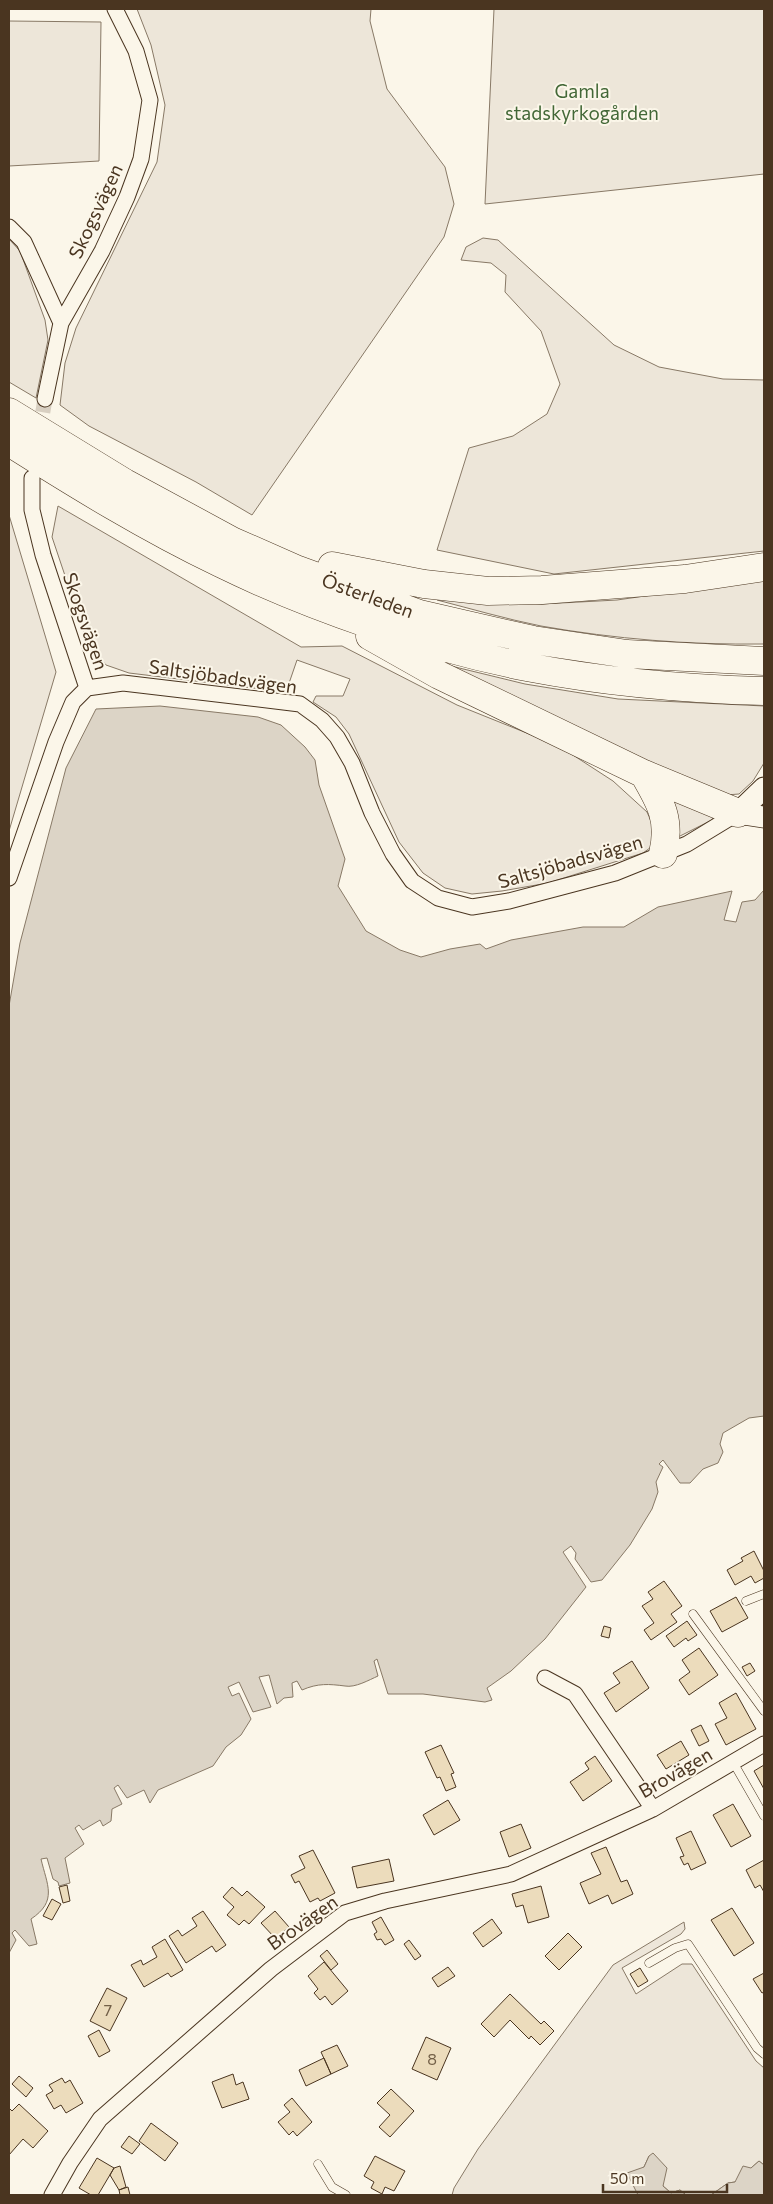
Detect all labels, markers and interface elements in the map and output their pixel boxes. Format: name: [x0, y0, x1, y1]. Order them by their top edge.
park label: Gamla stadskyrkogården: [505, 79, 659, 124]
street label: Skogsvägen: [63, 160, 127, 262]
street label: Österleden: [319, 568, 417, 622]
street label: Skogsvägen: [59, 569, 113, 673]
street label: Saltsjöbadsvägen: [147, 654, 299, 698]
street label: Saltsjöbadsvägen: [495, 829, 645, 893]
street label: Brovägen: [634, 1742, 716, 1802]
street label: Brovägen: [262, 1889, 342, 1955]
house number: 7: [104, 2000, 112, 2019]
house number: 8: [427, 2049, 437, 2068]
scale bar: [603, 2162, 727, 2194]
text: 50 m: [610, 2169, 644, 2187]

